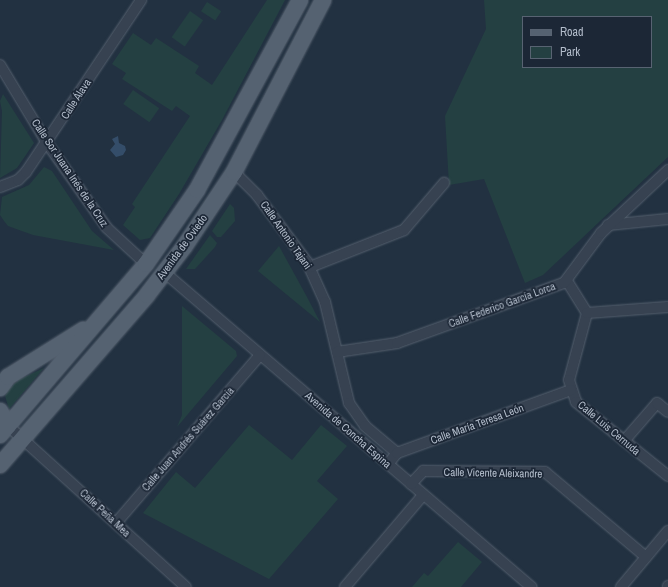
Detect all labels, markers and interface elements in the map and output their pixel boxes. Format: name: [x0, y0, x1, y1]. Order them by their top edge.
legend: [522, 16, 652, 68]
text: Road: [560, 24, 584, 40]
text: Park: [560, 44, 580, 60]
street label: Calle Álava: [58, 76, 94, 122]
street label: Calle Sor Juana Inés de la Cruz: [29, 117, 111, 229]
street label: Calle Antonio Tajani: [257, 198, 315, 272]
street label: Avenida de Oviedo: [154, 212, 210, 282]
street label: Calle Federico García Lorca: [447, 279, 557, 331]
street label: Calle Juan Andrés Suárez García: [139, 384, 237, 494]
street label: Avenida de Concha Espina: [302, 389, 394, 471]
street label: Calle Luis Cernuda: [575, 398, 643, 458]
street label: Calle María Teresa León: [429, 401, 525, 447]
street label: Calle Vicente Aleixandre: [443, 466, 543, 480]
street label: Calle Peña Mea: [77, 486, 133, 540]

